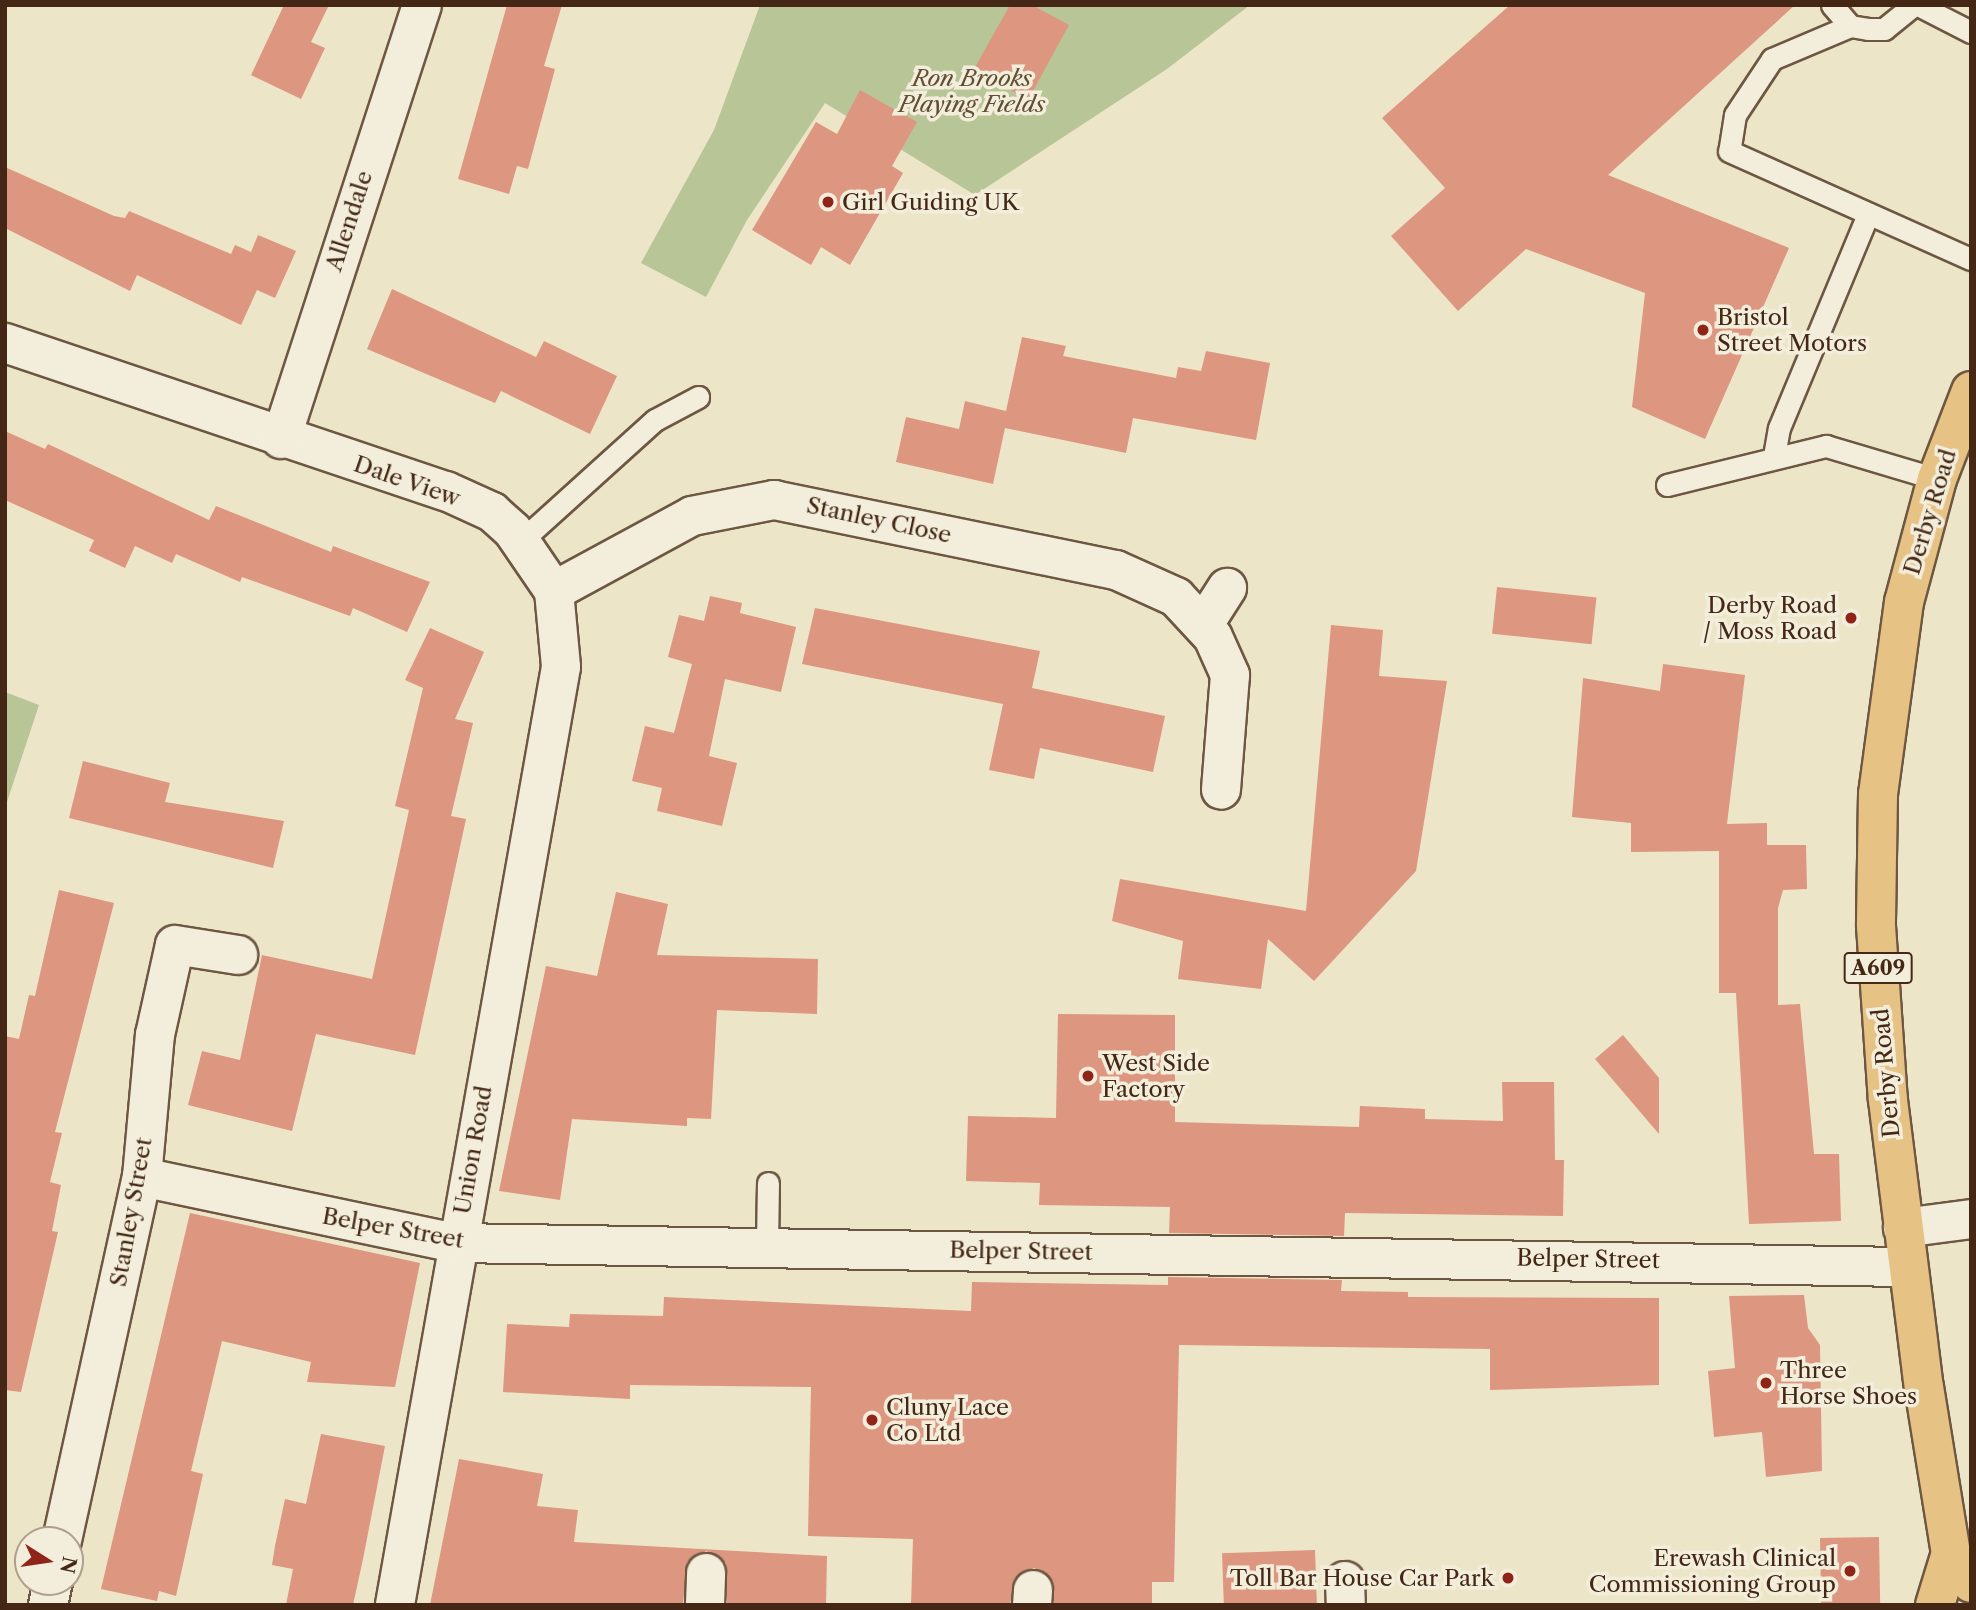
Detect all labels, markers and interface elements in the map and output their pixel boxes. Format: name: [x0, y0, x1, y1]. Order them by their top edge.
park label: Ron Brooks Playing Fields: [899, 64, 1045, 118]
street label: Allendale: [320, 167, 378, 275]
place label: Girl Guiding UK: [842, 188, 1019, 216]
marker: Girl Guiding UK: [820, 194, 836, 210]
place label: Bristol Street Motors: [1717, 303, 1867, 357]
marker: Bristol Street Motors: [1695, 322, 1711, 338]
street label: Derby Road: [1898, 446, 1962, 578]
street label: Dale View: [350, 450, 464, 512]
street label: Stanley Close: [804, 491, 954, 549]
place label: Derby Road / Moss Road: [1703, 591, 1837, 645]
marker: Derby Road / Moss Road: [1843, 610, 1859, 626]
road number: A609: [1843, 950, 1913, 986]
street label: Derby Road: [1867, 1007, 1905, 1139]
place label: West Side Factory: [1102, 1049, 1210, 1103]
marker: West Side Factory: [1080, 1068, 1096, 1084]
street label: Union Road: [448, 1084, 498, 1216]
street label: Stanley Street: [104, 1135, 158, 1289]
street label: Belper Street: [320, 1202, 466, 1254]
street label: Belper Street: [949, 1236, 1093, 1266]
street label: Belper Street: [1516, 1244, 1660, 1274]
place label: Three Horse Shoes: [1780, 1356, 1917, 1410]
marker: Three Horse Shoes: [1758, 1375, 1774, 1391]
place label: Cluny Lace Co Ltd: [886, 1393, 1010, 1447]
marker: Cluny Lace Co Ltd: [864, 1412, 880, 1428]
north arrow: [14, 1526, 84, 1596]
place label: Erewash Clinical Commissioning Group: [1589, 1544, 1836, 1598]
text: N: [55, 1555, 81, 1576]
marker: Erewash Clinical Commissioning Group: [1842, 1563, 1858, 1579]
place label: Toll Bar House Car Park: [1229, 1564, 1494, 1592]
marker: Toll Bar House Car Park: [1500, 1570, 1516, 1586]

